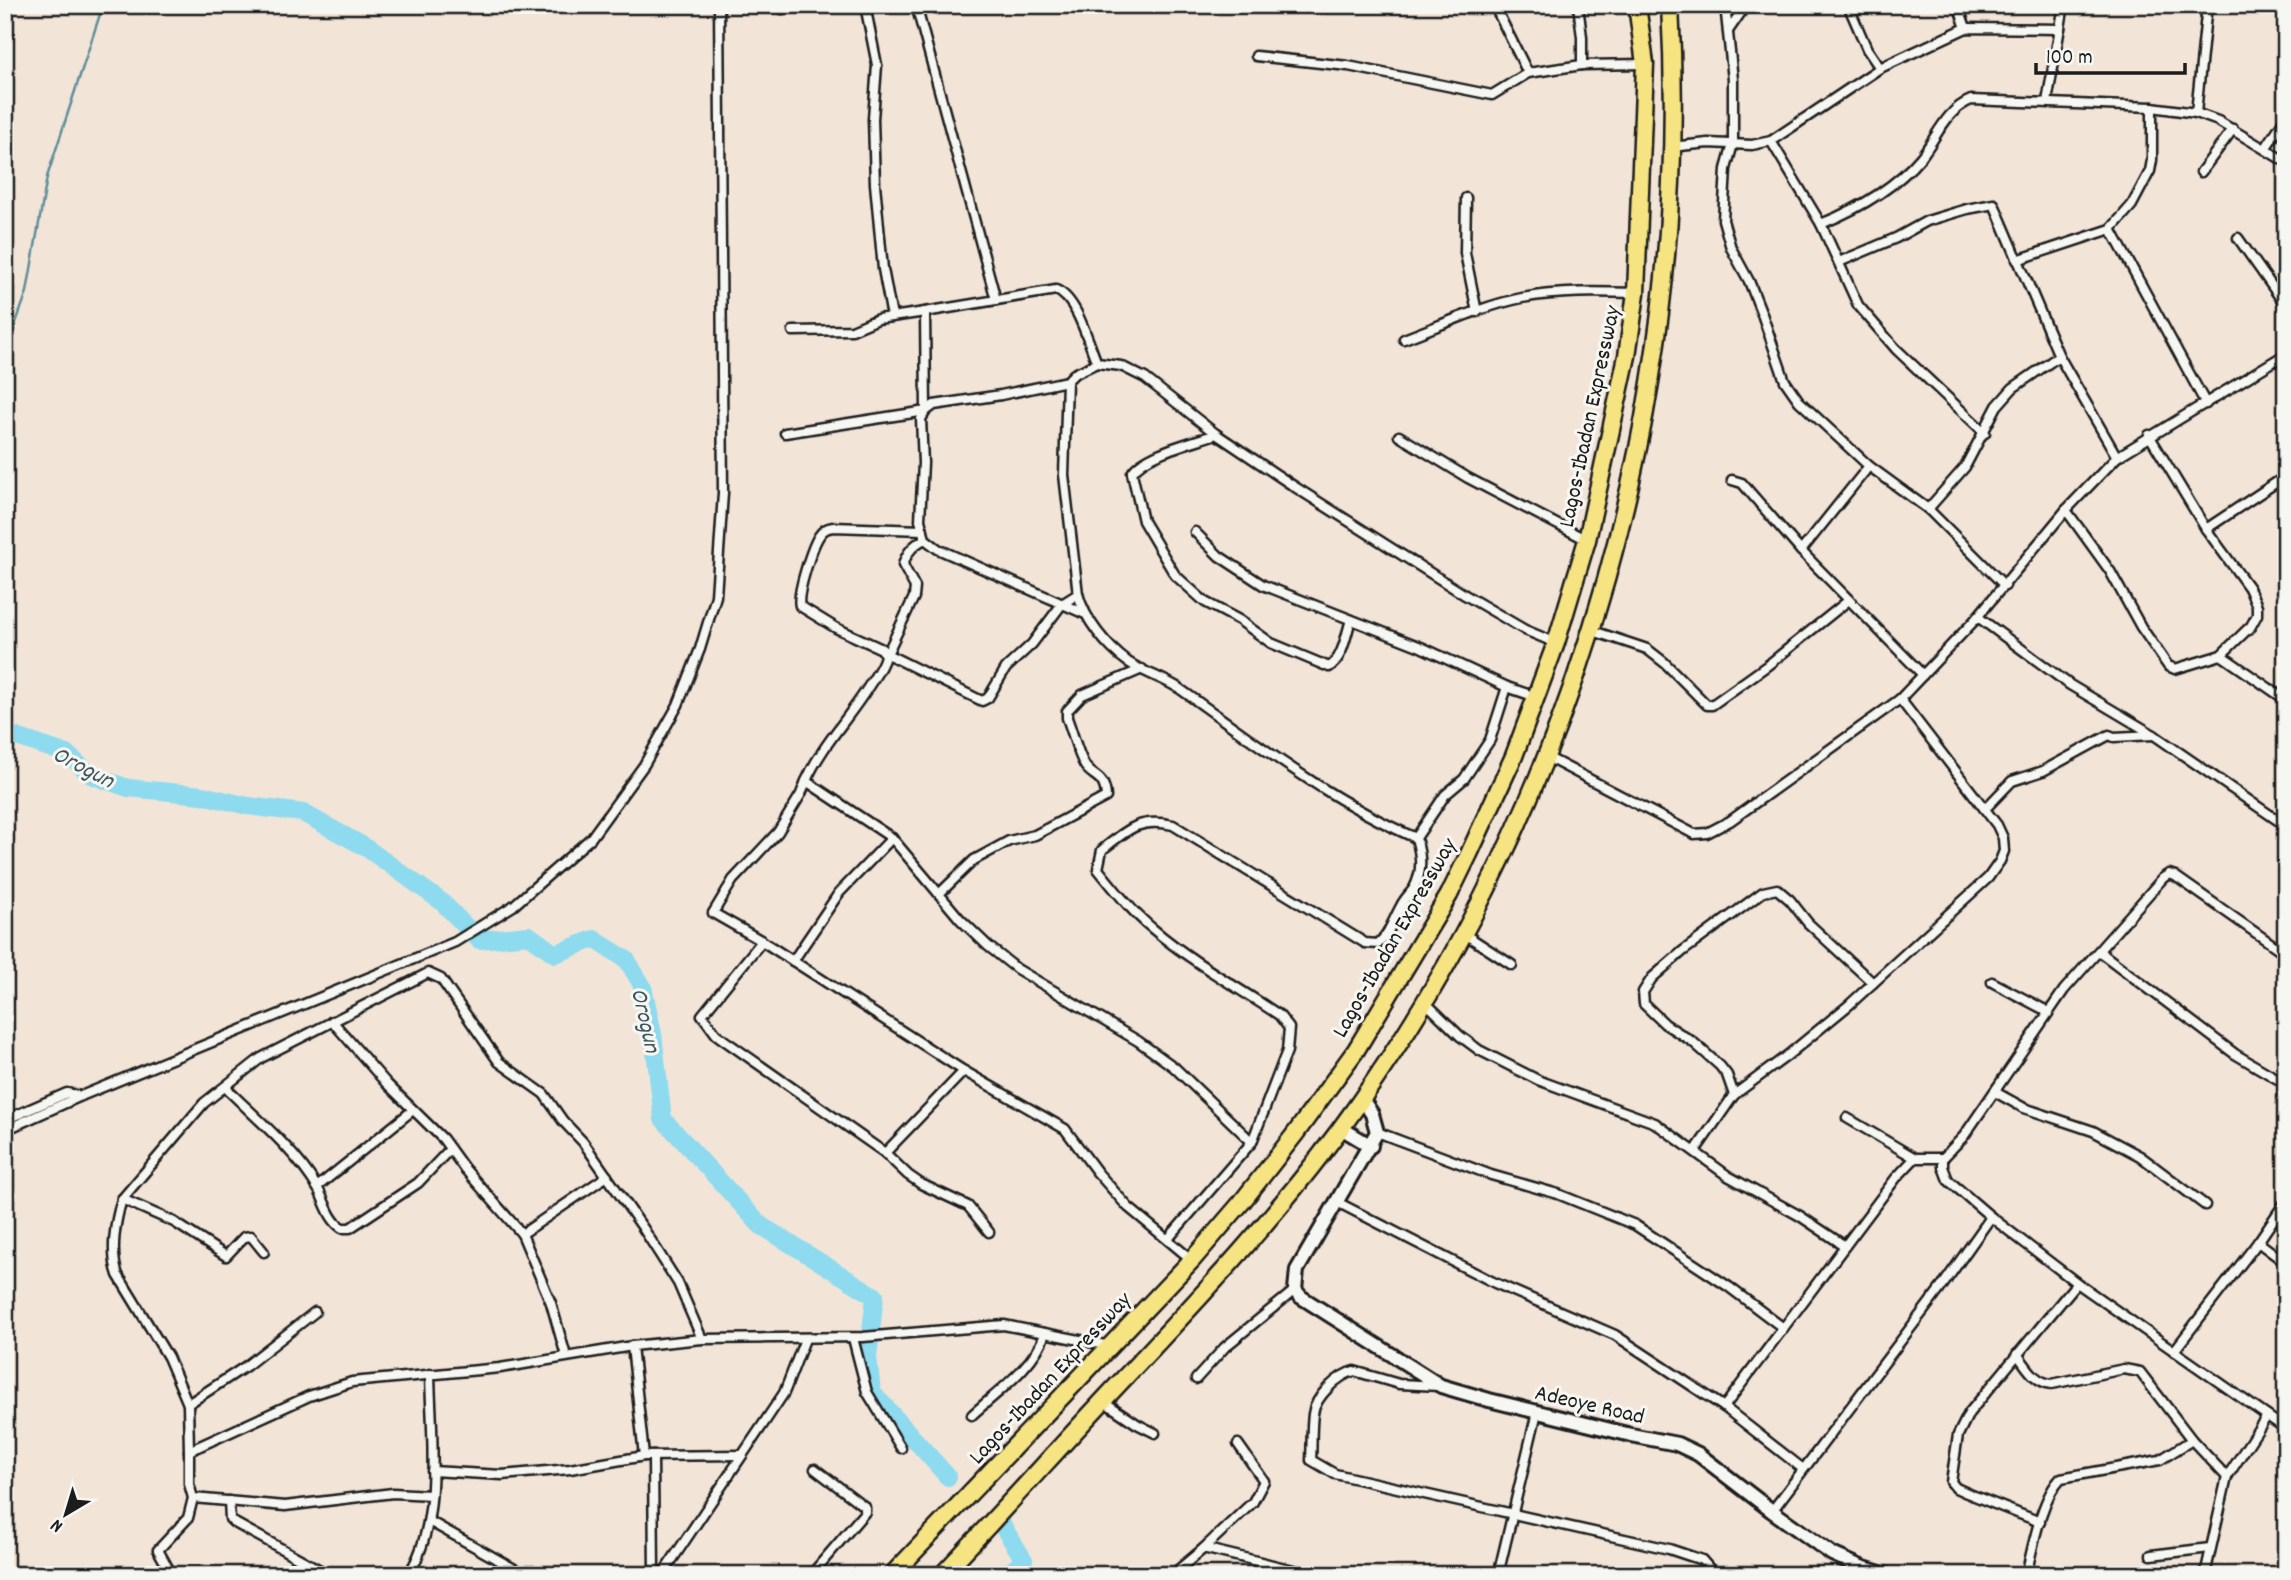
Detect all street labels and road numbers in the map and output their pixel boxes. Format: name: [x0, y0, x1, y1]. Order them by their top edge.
street label: Lagos-Ibadan Expressway: [1552, 302, 1631, 531]
street label: Lagos-Ibadan Expressway: [1325, 832, 1467, 1045]
street label: Lagos-Ibadan Expressway: [962, 1285, 1141, 1473]
street label: Adeoye Road: [1531, 1378, 1647, 1435]

